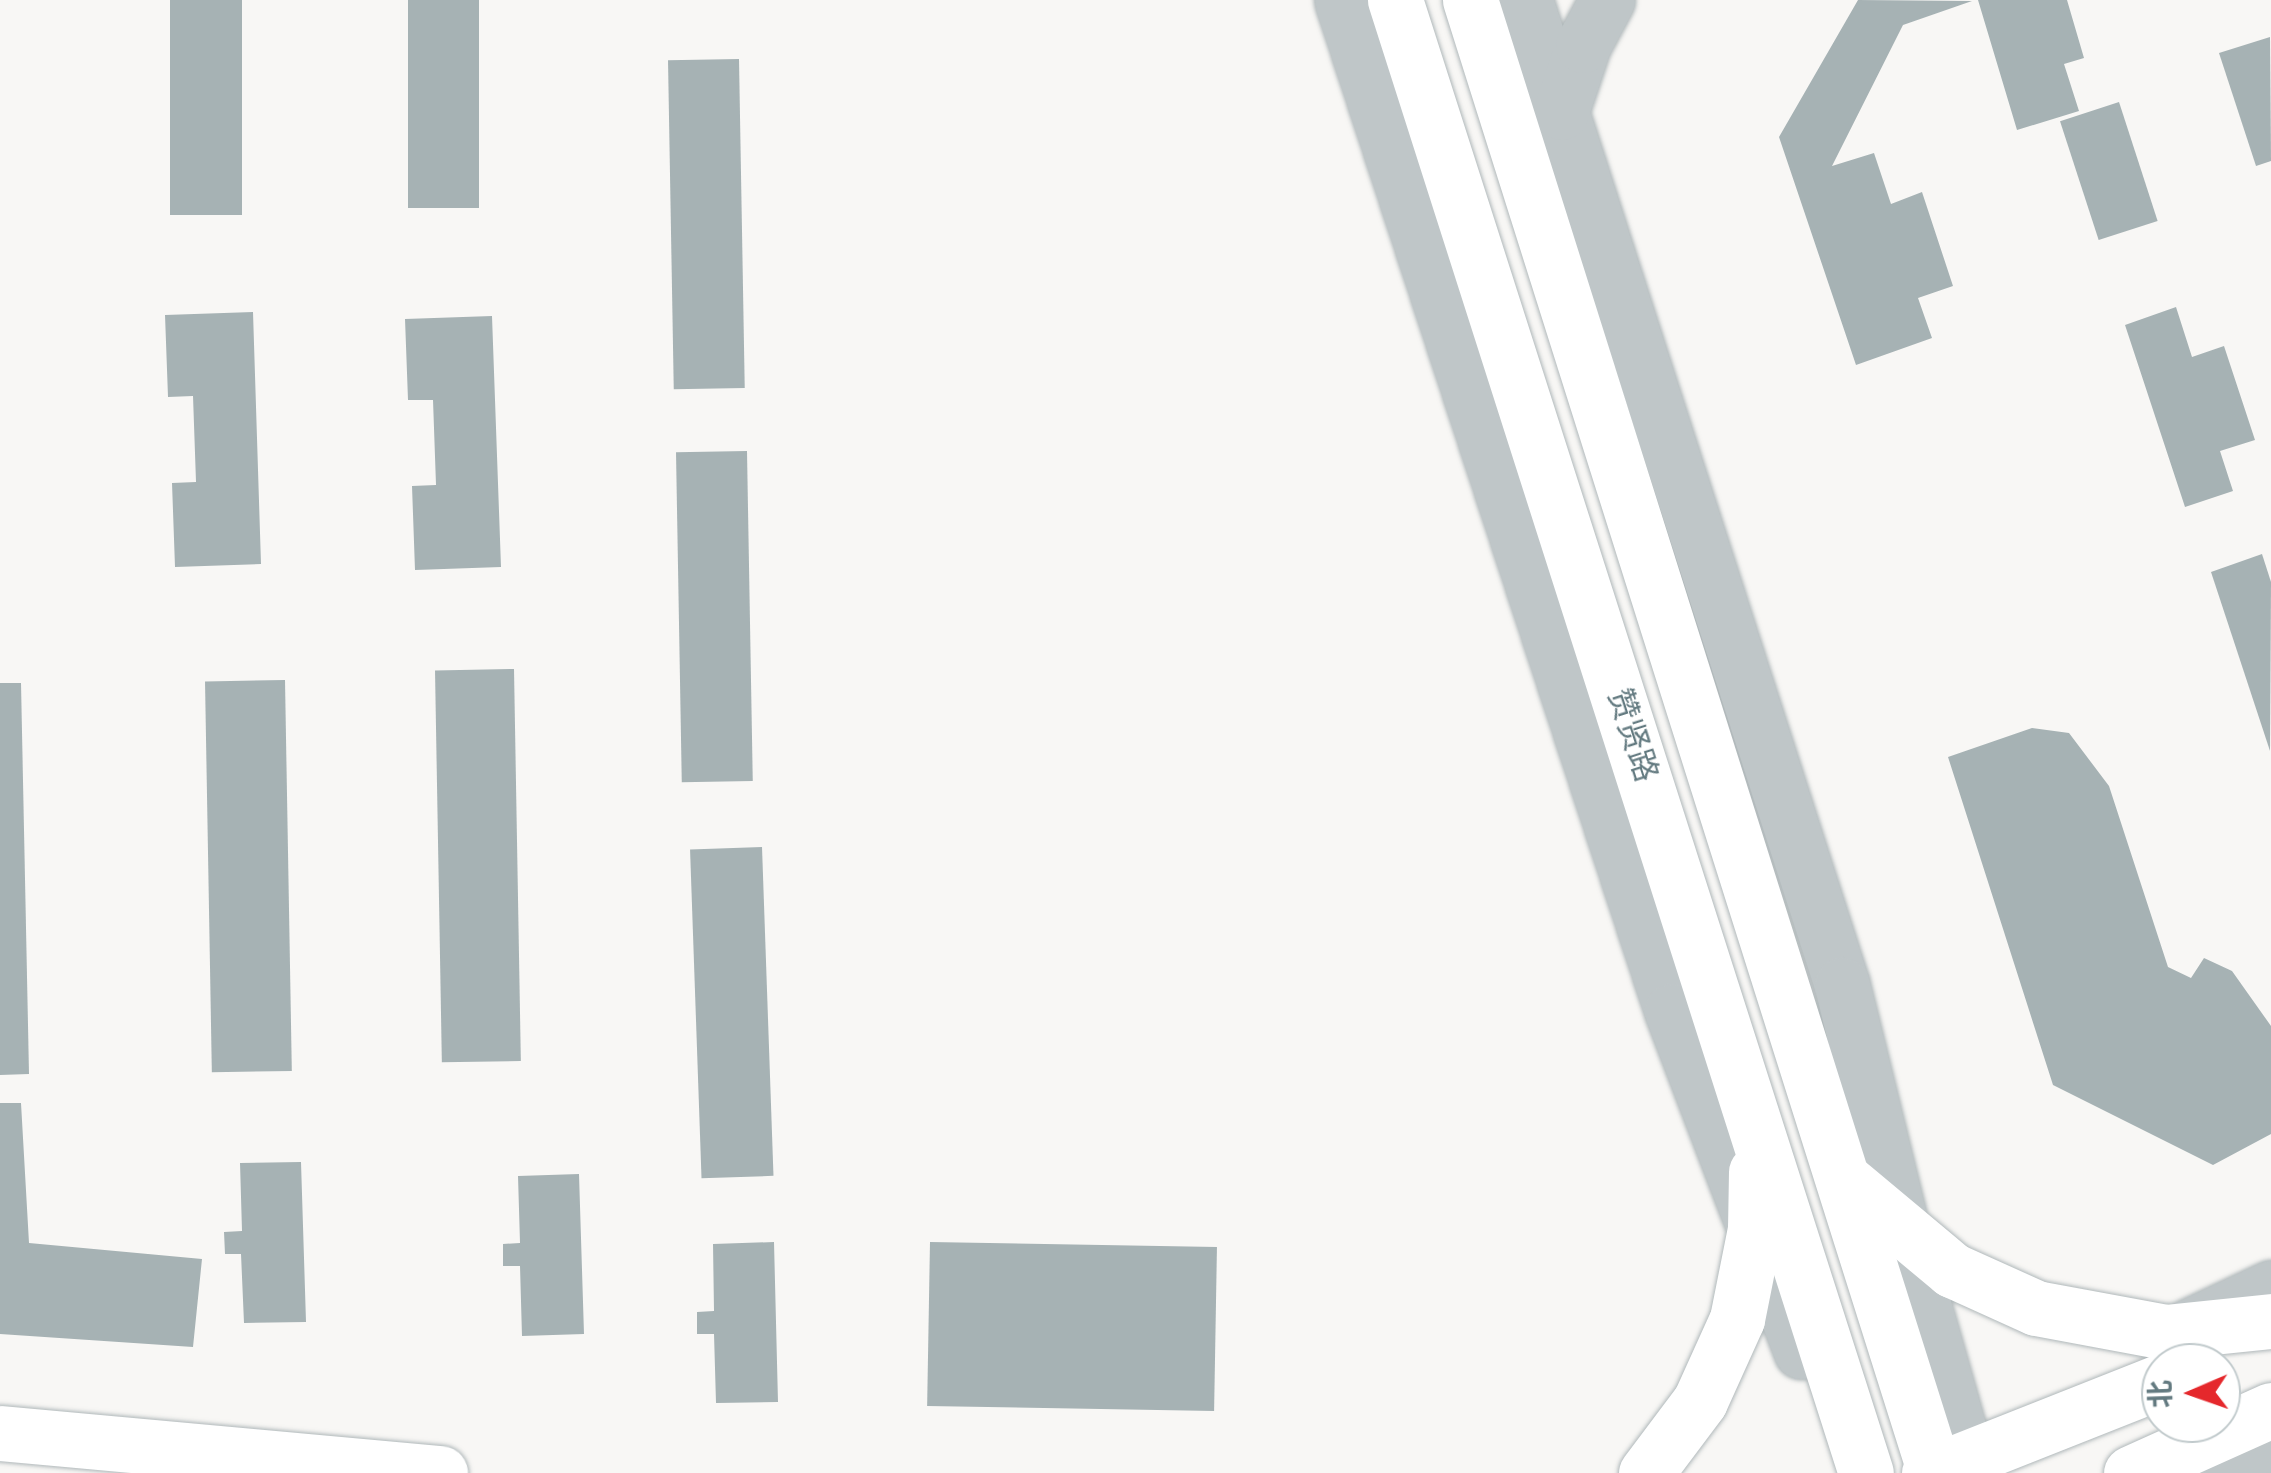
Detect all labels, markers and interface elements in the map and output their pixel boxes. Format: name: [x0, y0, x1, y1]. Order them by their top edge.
street label: 赞贤路: [1597, 684, 1663, 788]
north arrow: [2141, 1343, 2241, 1443]
text: 北: [2145, 1379, 2181, 1409]

